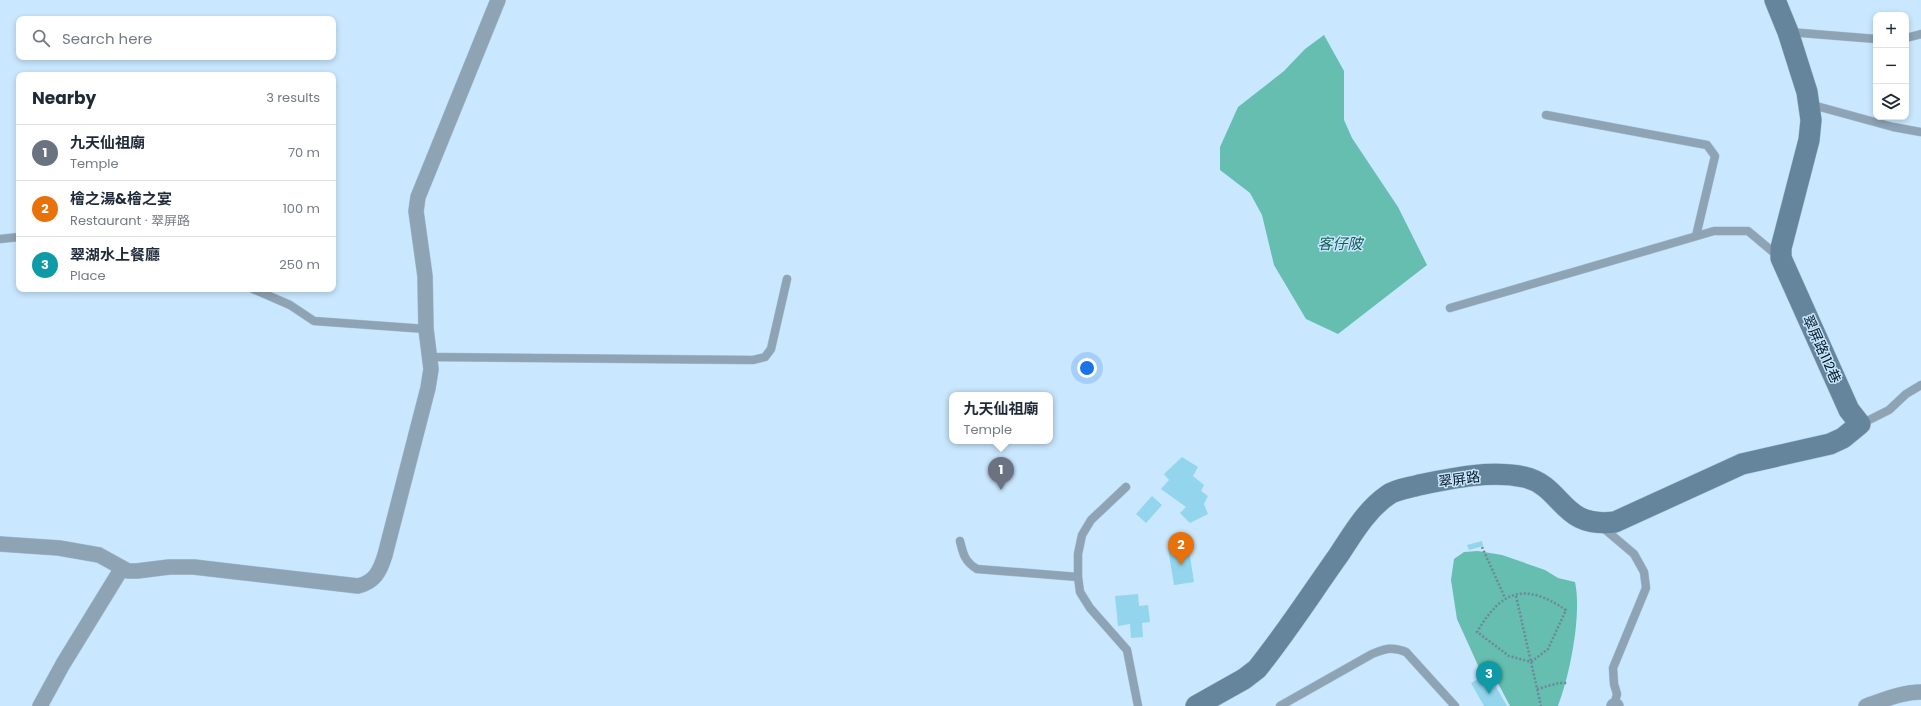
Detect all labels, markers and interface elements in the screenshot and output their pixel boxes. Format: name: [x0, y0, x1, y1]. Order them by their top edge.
map controls: [1873, 12, 1909, 120]
button: +: [1873, 12, 1909, 48]
search box: [16, 16, 336, 60]
icon: search: [30, 27, 52, 49]
text: Search here: [62, 28, 152, 49]
button: −: [1873, 48, 1909, 84]
button: layers: [1873, 84, 1909, 120]
text: Nearby: [32, 86, 96, 110]
text: 3 results: [266, 88, 320, 107]
text: 九天仙祖廟: [70, 132, 145, 153]
text: 1: [43, 143, 47, 162]
text: 70 m: [288, 143, 320, 162]
text: Temple: [70, 154, 119, 173]
text: 檜之湯&檜之宴: [70, 188, 172, 209]
text: 2: [41, 199, 49, 218]
text: 100 m: [283, 199, 320, 218]
text: Restaurant · 翠屏路: [70, 211, 190, 230]
water label: 客仔陂: [1317, 233, 1364, 254]
text: 翠湖水上餐廳: [70, 244, 160, 265]
text: 3: [41, 255, 49, 274]
text: 250 m: [279, 255, 320, 274]
text: Place: [70, 266, 105, 285]
street label: 翠屏路112巷: [1798, 312, 1846, 386]
your location: [1077, 358, 1097, 378]
popup: [949, 392, 1053, 444]
text: 九天仙祖廟: [963, 398, 1039, 419]
text: Temple: [963, 420, 1012, 439]
pin: 1: [988, 457, 1014, 490]
street label: 翠屏路: [1437, 466, 1481, 492]
pin: 2: [1168, 532, 1194, 565]
pin: 3: [1476, 661, 1502, 694]

